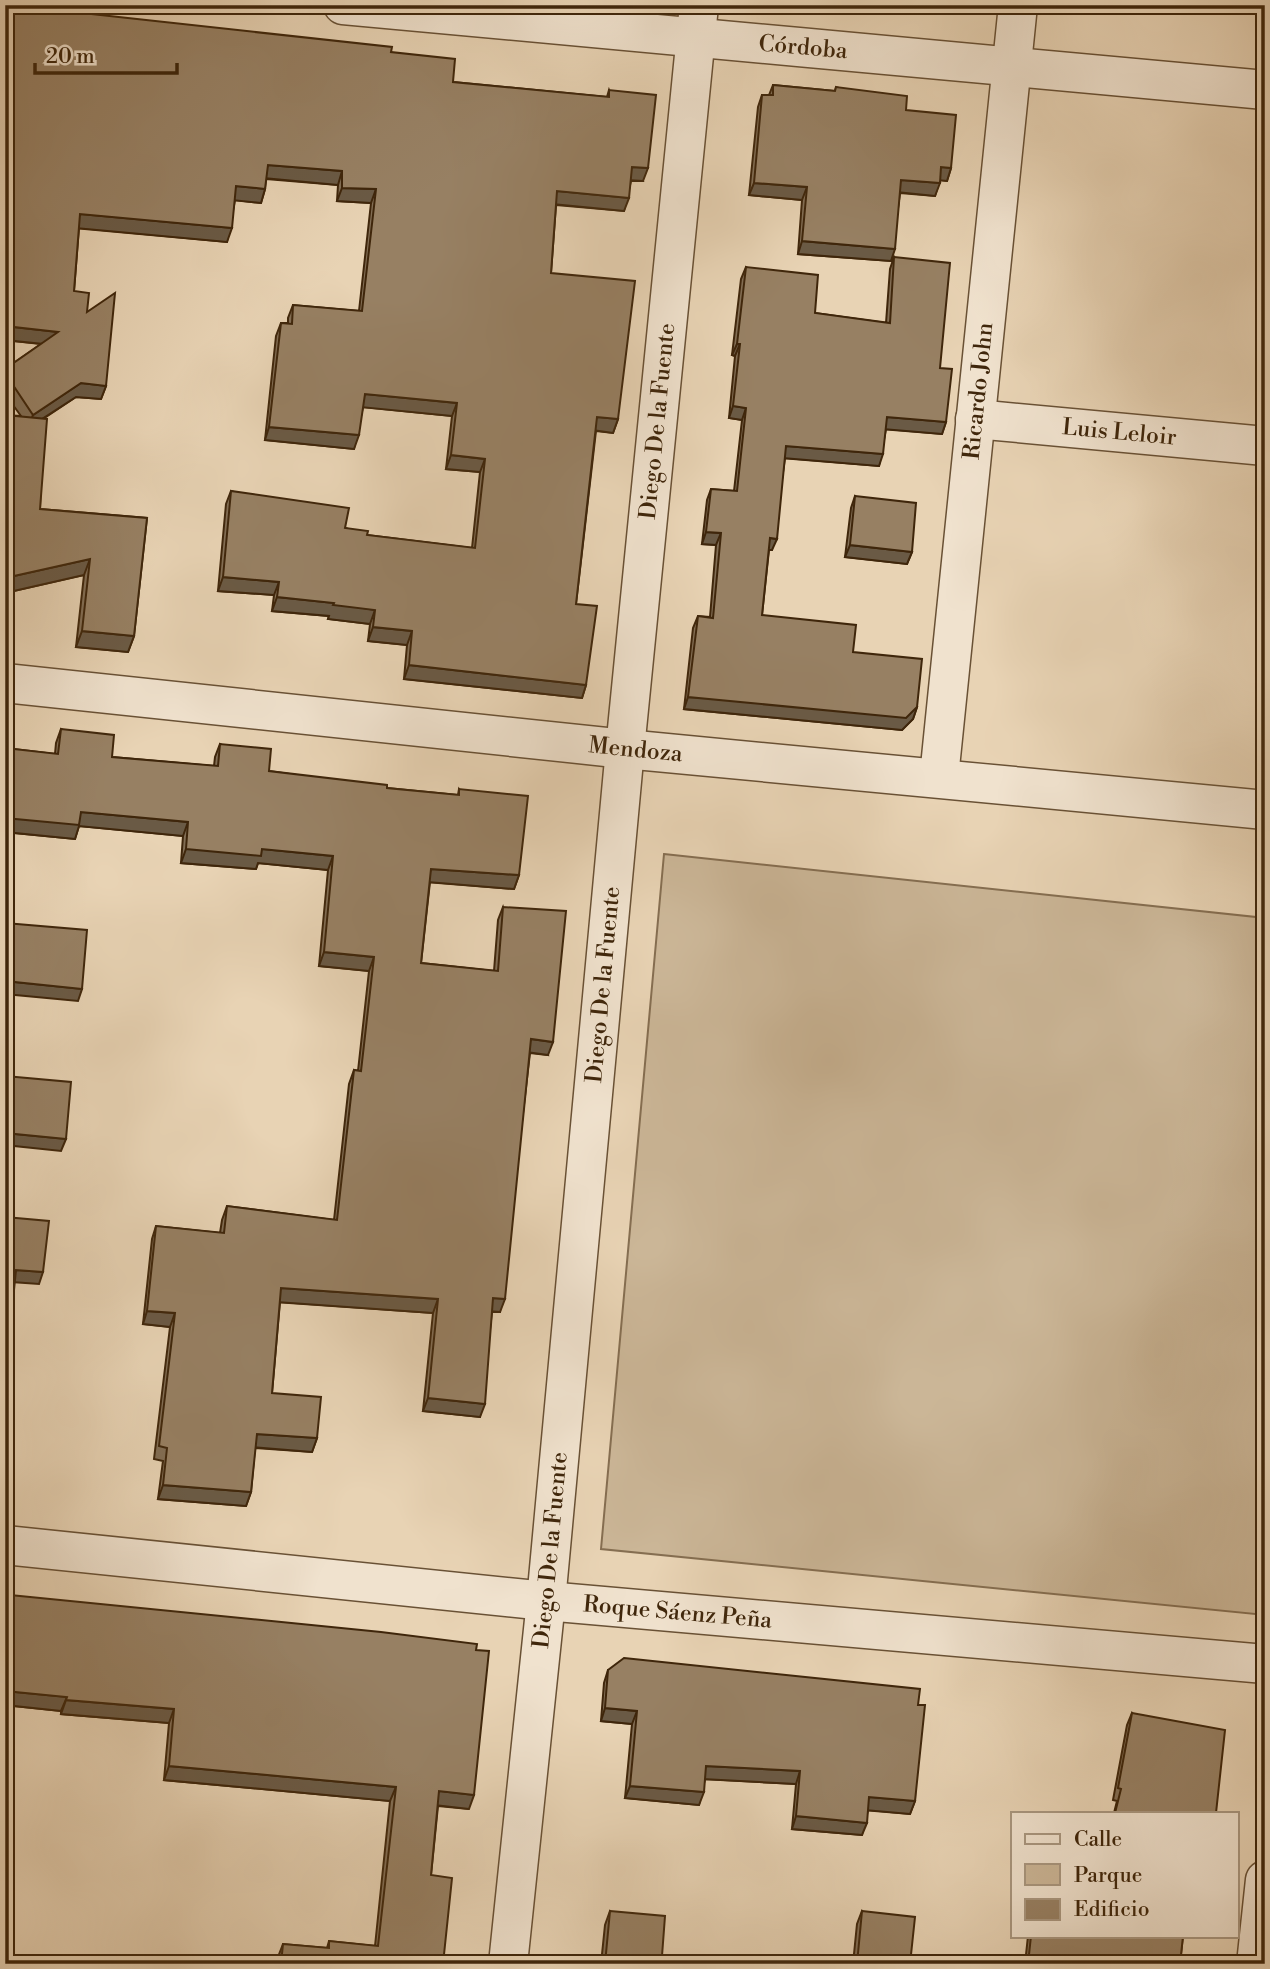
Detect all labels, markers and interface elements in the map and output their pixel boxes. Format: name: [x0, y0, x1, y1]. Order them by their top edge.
street label: Córdoba: [757, 29, 849, 65]
scale bar: [35, 32, 177, 76]
text: 20 m: [46, 44, 95, 70]
street label: Ricardo John: [958, 321, 999, 461]
street label: Diego De la Fuente: [634, 322, 681, 521]
street label: Luis Leloir: [1061, 413, 1178, 452]
street label: Mendoza: [587, 731, 684, 768]
street label: Diego De la Fuente: [580, 885, 626, 1084]
street label: Diego De la Fuente: [527, 1451, 574, 1650]
street label: Roque Sáenz Peña: [582, 1590, 774, 1635]
legend: [1011, 1812, 1238, 1938]
text: Calle: [1074, 1827, 1122, 1853]
text: Parque: [1074, 1863, 1142, 1889]
text: Edificio: [1074, 1897, 1150, 1923]

